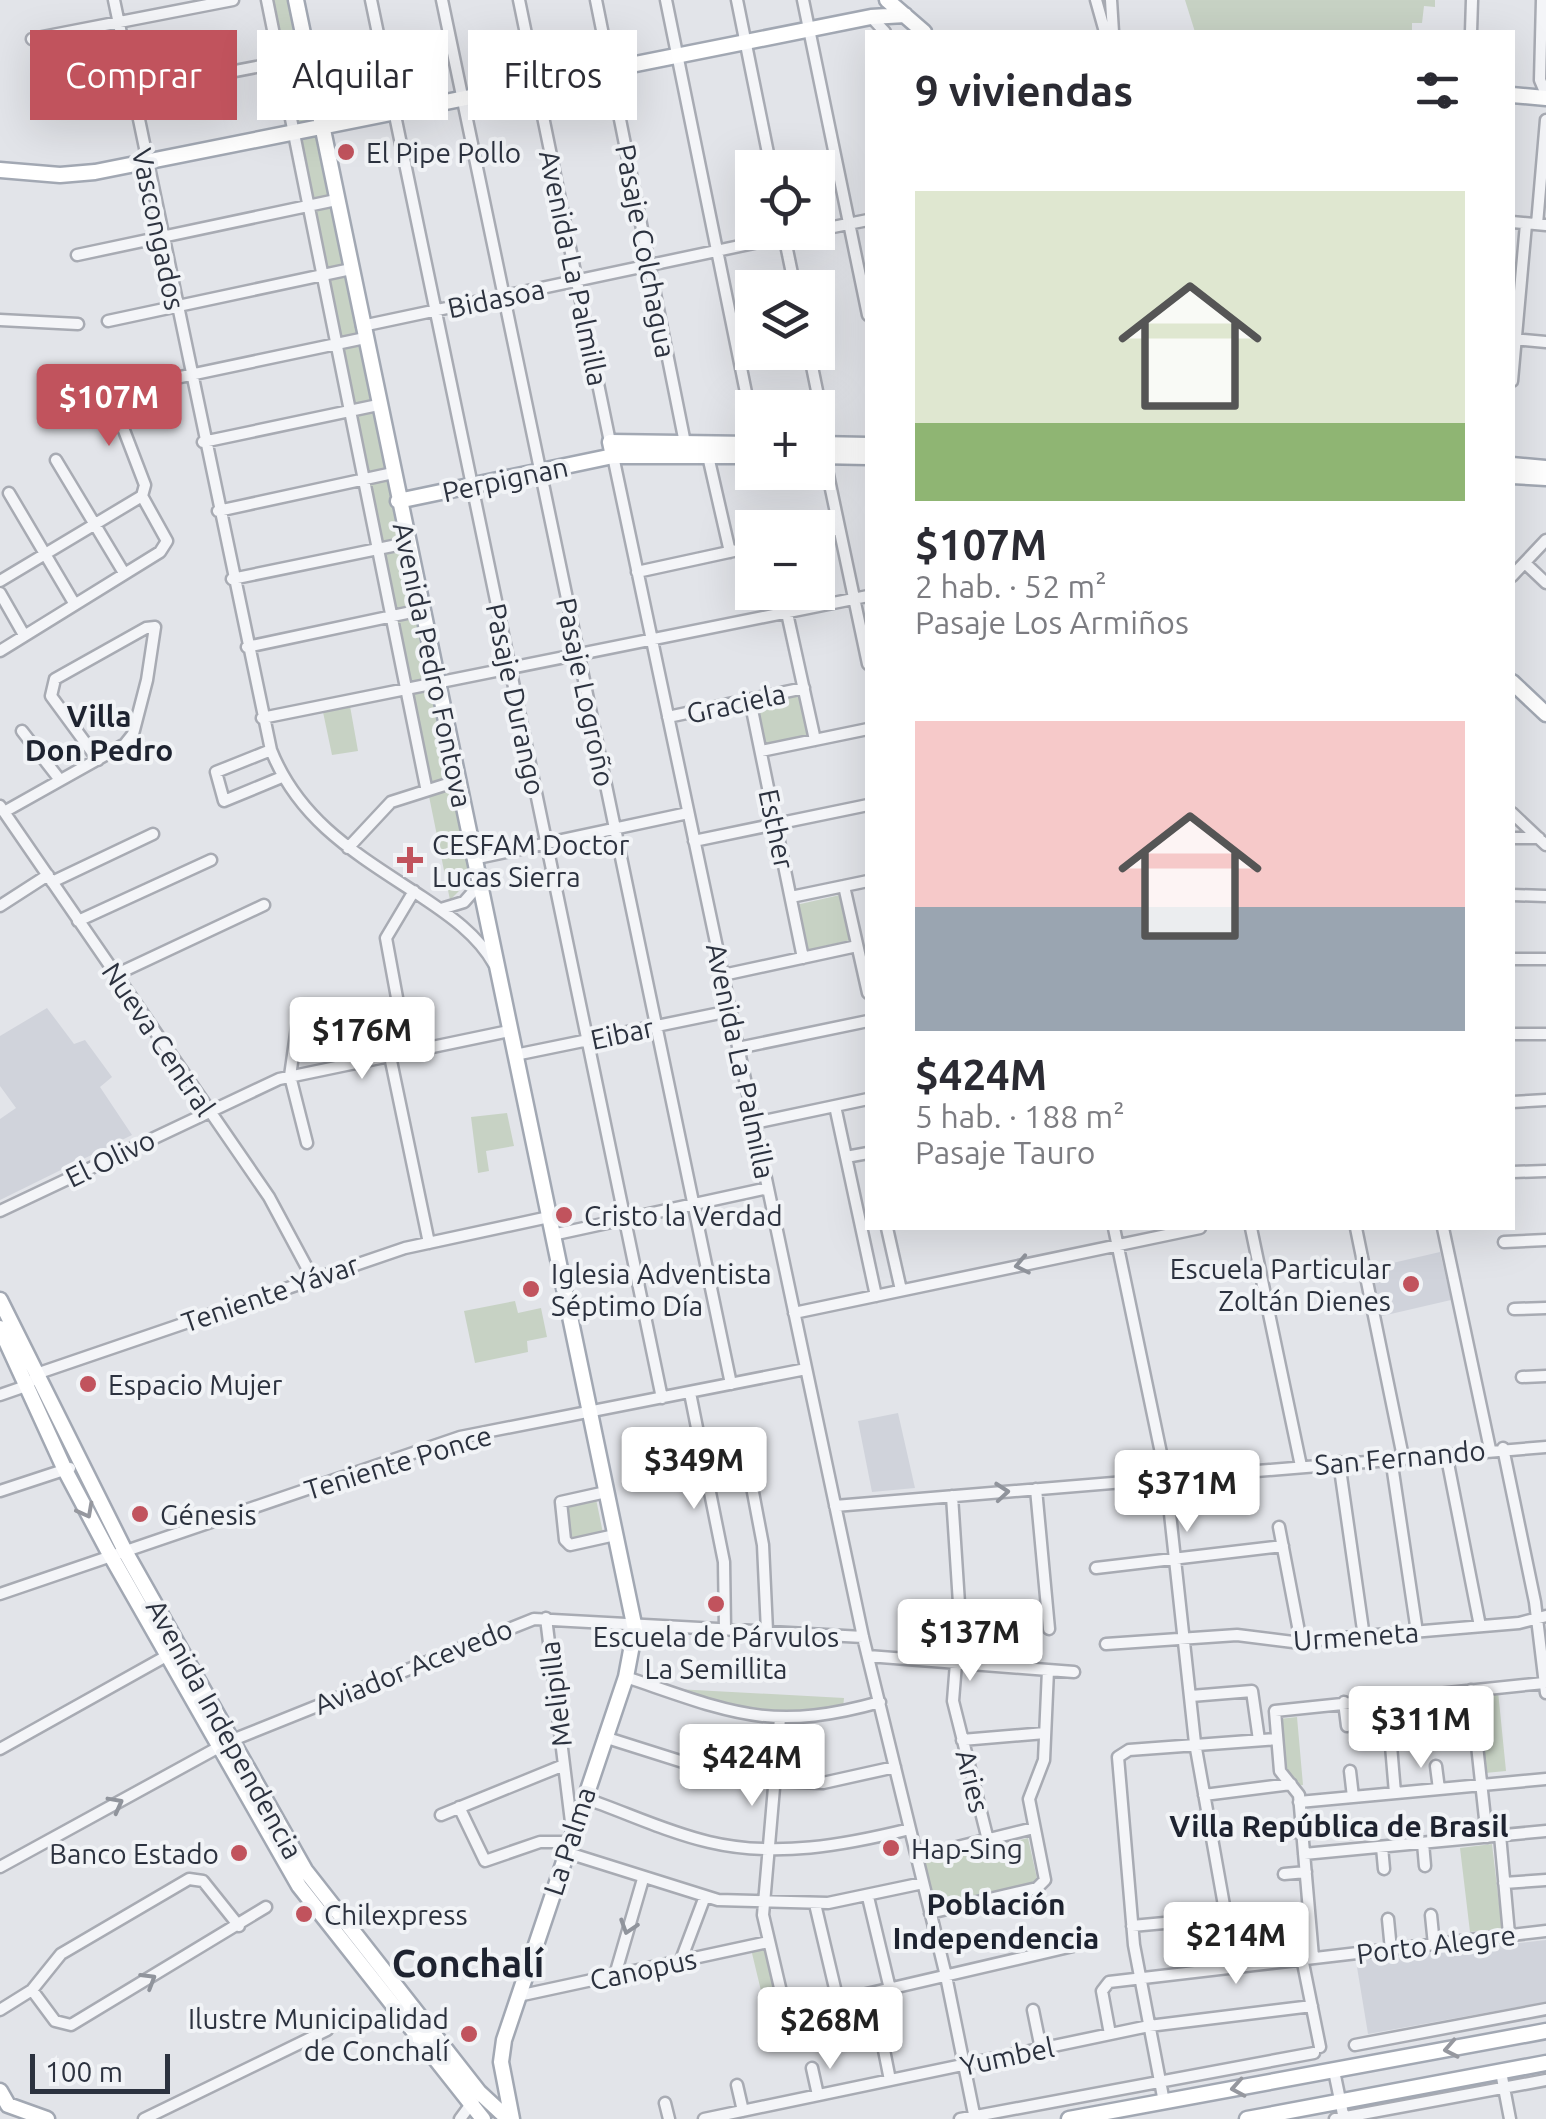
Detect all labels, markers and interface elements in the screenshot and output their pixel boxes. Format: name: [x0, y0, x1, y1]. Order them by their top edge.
chip: Comprar: [30, 30, 237, 120]
chip: Alquilar: [257, 30, 448, 120]
chip: Filtros: [468, 30, 637, 120]
icon: filters: [1410, 63, 1465, 118]
text: 9 viviendas: [915, 67, 1133, 114]
place label: El Pipe Pollo: [366, 137, 521, 168]
marker: El Pipe Pollo: [335, 141, 357, 163]
street label: Pasaje Colchagua: [610, 142, 682, 360]
street label: Vascongados: [127, 145, 191, 313]
street label: Avenida La Palmilla: [534, 147, 614, 389]
map controls: [735, 150, 835, 610]
button: locate: [735, 150, 835, 250]
icon: home: [1100, 256, 1280, 436]
button: layers: [735, 270, 835, 370]
street label: Bidasoa: [445, 273, 547, 323]
pin: $107M: [39, 364, 179, 449]
text: $107M: [59, 378, 159, 414]
button: +: [735, 390, 835, 490]
street label: Perpignan: [439, 451, 571, 507]
button: −: [735, 510, 835, 610]
street label: Avenida Pedro Fontova: [388, 520, 478, 810]
text: $107M: [915, 521, 1047, 568]
text: 2 hab. · 52 m²: [915, 568, 1107, 604]
street label: Pasaje Logroño: [551, 595, 621, 789]
street label: Pasaje Durango: [481, 600, 551, 798]
text: Pasaje Los Armiños: [915, 604, 1189, 640]
street label: Graciela: [684, 677, 788, 729]
district label: Villa Don Pedro: [25, 699, 173, 767]
street label: Esther: [753, 786, 801, 872]
icon: home: [1100, 786, 1280, 966]
place label: CESFAM Doctor Lucas Sierra: [432, 829, 630, 892]
marker: CESFAM Doctor Lucas Sierra: [397, 847, 423, 873]
street label: Avenida La Palmilla: [701, 940, 781, 1182]
street label: Nueva Central: [96, 957, 222, 1121]
pin: $176M: [292, 997, 432, 1082]
text: $176M: [312, 1011, 412, 1047]
street label: Eibar: [588, 1011, 657, 1055]
text: $424M: [915, 1051, 1047, 1098]
text: 5 hab. · 188 m²: [915, 1098, 1125, 1134]
street label: El Olivo: [60, 1123, 160, 1193]
text: Pasaje Tauro: [915, 1134, 1095, 1170]
place label: Cristo la Verdad: [584, 1200, 783, 1231]
marker: Cristo la Verdad: [553, 1204, 575, 1226]
street label: Teniente Yávar: [178, 1248, 363, 1338]
one-way arrow: [1014, 1253, 1031, 1274]
place label: Escuela Particular Zoltán Dienes: [1170, 1253, 1391, 1316]
place label: Iglesia Adventista Séptimo Día: [551, 1258, 772, 1321]
marker: Escuela Particular Zoltán Dienes: [1400, 1273, 1422, 1295]
marker: Iglesia Adventista Séptimo Día: [520, 1278, 542, 1300]
place label: Espacio Mujer: [108, 1369, 283, 1400]
marker: Espacio Mujer: [77, 1373, 99, 1395]
street label: Teniente Ponce: [301, 1419, 495, 1505]
pin: $349M: [624, 1427, 764, 1512]
street label: San Fernando: [1313, 1434, 1487, 1480]
text: $349M: [644, 1441, 744, 1477]
pin: $371M: [1117, 1450, 1257, 1535]
text: $371M: [1137, 1464, 1237, 1500]
one-way arrow: [994, 1481, 1010, 1503]
place label: Génesis: [160, 1499, 257, 1530]
one-way arrow: [74, 1500, 94, 1518]
marker: Génesis: [129, 1503, 151, 1525]
marker: Escuela de Párvulos La Semillita: [705, 1593, 727, 1615]
street label: Avenida Independencia: [141, 1594, 309, 1864]
pin: $137M: [900, 1599, 1040, 1684]
street label: Aviador Acevedo: [309, 1612, 517, 1720]
text: $137M: [920, 1613, 1020, 1649]
street label: Urmeneta: [1292, 1616, 1420, 1656]
place label: Escuela de Párvulos La Semillita: [593, 1621, 839, 1684]
street label: Melipilla: [533, 1639, 577, 1749]
pin: $311M: [1351, 1686, 1491, 1771]
text: $311M: [1371, 1700, 1471, 1736]
pin: $424M: [682, 1724, 822, 1809]
text: $424M: [702, 1738, 802, 1774]
street label: Aries: [950, 1747, 996, 1815]
street label: La Palma: [537, 1783, 601, 1899]
one-way arrow: [106, 1797, 124, 1816]
district label: Villa República de Brasil: [1169, 1809, 1509, 1843]
place label: Hap-Sing: [911, 1833, 1023, 1864]
marker: Hap-Sing: [880, 1837, 902, 1859]
place label: Banco Estado: [49, 1838, 219, 1869]
marker: Banco Estado: [228, 1842, 250, 1864]
district label: Población Independencia: [893, 1887, 1099, 1955]
place label: Chilexpress: [324, 1899, 468, 1930]
pin: $214M: [1166, 1902, 1306, 1987]
marker: Chilexpress: [293, 1903, 315, 1925]
text: $214M: [1186, 1916, 1286, 1952]
one-way arrow: [619, 1917, 639, 1934]
street label: Porto Alegre: [1355, 1919, 1517, 1969]
district label: Conchalí: [392, 1942, 545, 1984]
street label: Canopus: [587, 1943, 699, 1995]
one-way arrow: [138, 1973, 156, 1992]
pin: $268M: [760, 1987, 900, 2072]
text: $268M: [780, 2001, 880, 2037]
place label: Ilustre Municipalidad de Conchalí: [188, 2003, 450, 2066]
marker: Ilustre Municipalidad de Conchalí: [458, 2023, 480, 2045]
street label: Yumbel: [957, 2031, 1057, 2081]
one-way arrow: [1443, 2038, 1459, 2059]
scale bar: [30, 2049, 170, 2094]
text: 100 m: [45, 2056, 123, 2087]
one-way arrow: [1230, 2077, 1247, 2098]

